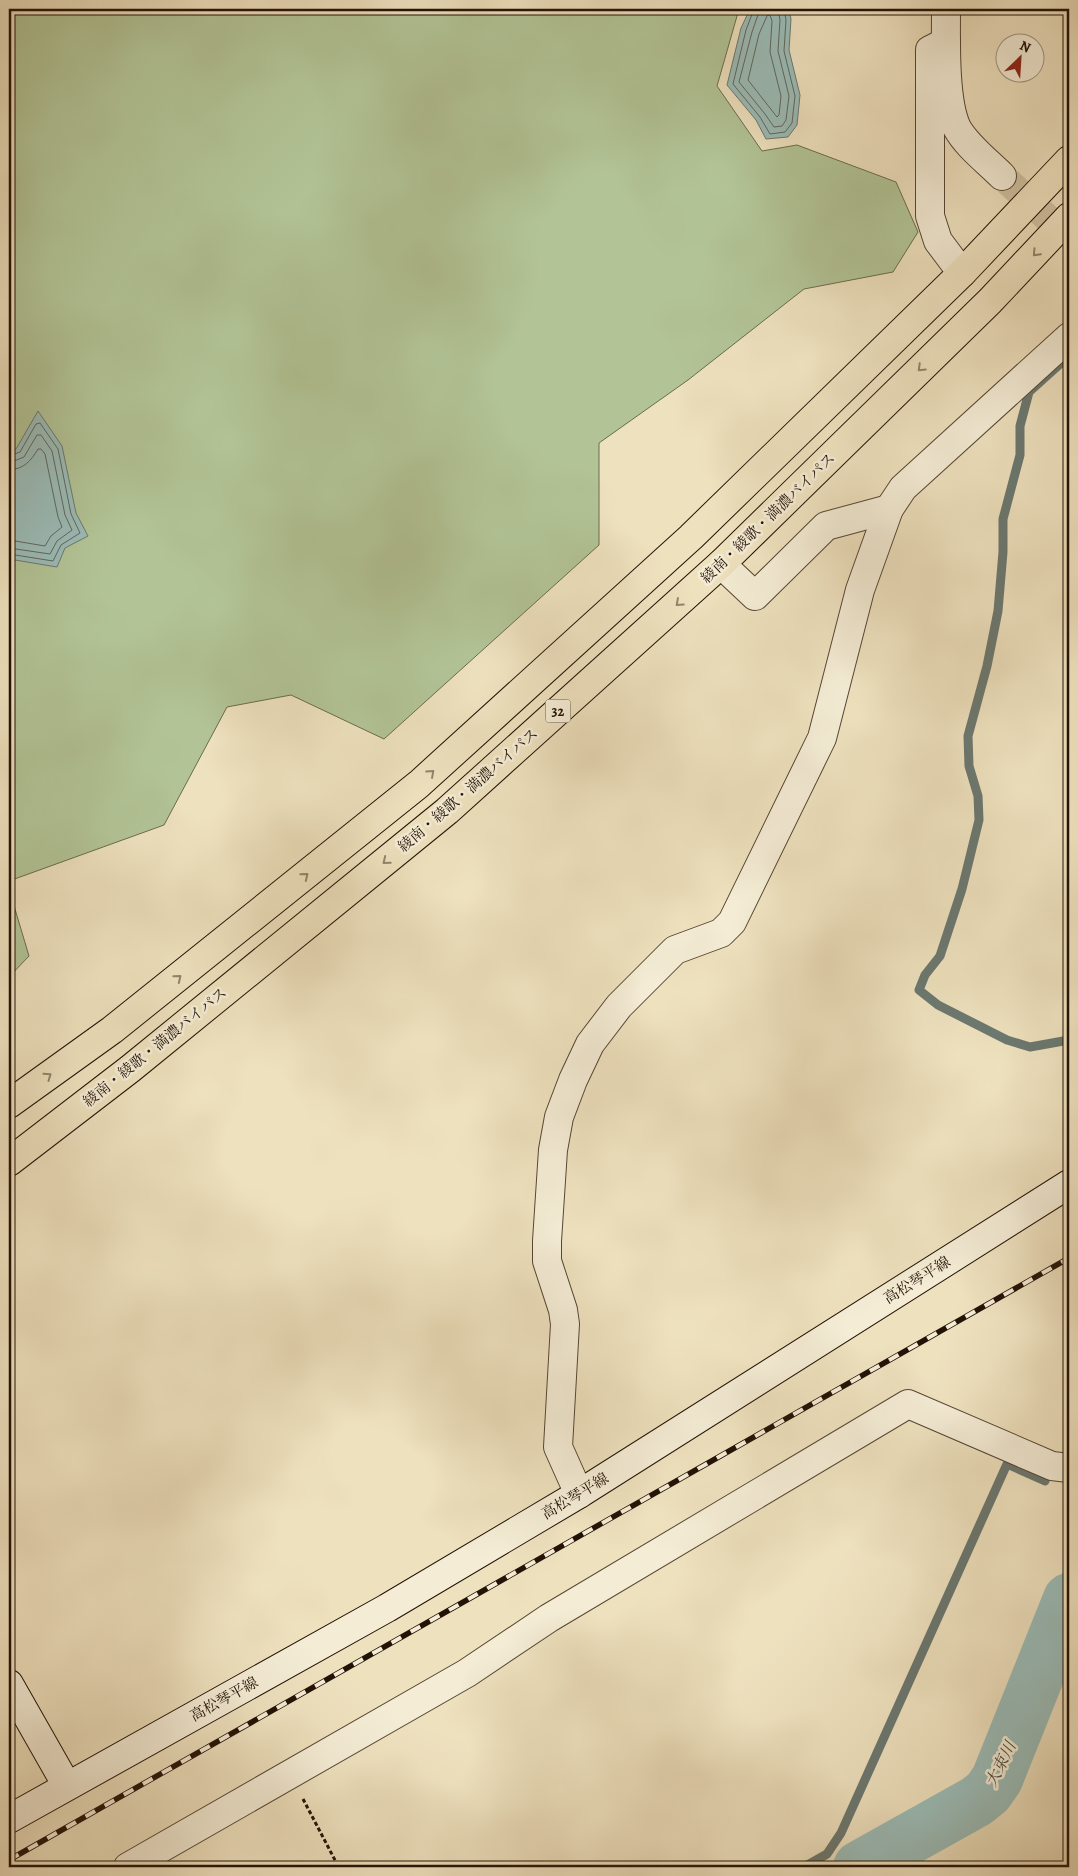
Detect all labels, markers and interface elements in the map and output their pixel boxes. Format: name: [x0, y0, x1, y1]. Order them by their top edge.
north arrow: [996, 32, 1046, 82]
text: N: [1017, 36, 1034, 57]
one-way arrow: [1033, 247, 1042, 256]
one-way arrow: [918, 362, 927, 371]
street label: 綾南・綾歌・満濃バイパス: [696, 448, 840, 588]
one-way arrow: [675, 597, 684, 606]
road number: 32: [546, 699, 570, 722]
street label: 綾南・綾歌・満濃バイパス: [394, 724, 542, 856]
one-way arrow: [425, 770, 434, 779]
one-way arrow: [383, 855, 392, 863]
one-way arrow: [299, 872, 308, 881]
one-way arrow: [172, 975, 181, 983]
street label: 綾南・綾歌・満濃バイパス: [79, 983, 231, 1111]
one-way arrow: [43, 1073, 52, 1082]
street label: 高松琴平線: [880, 1252, 954, 1308]
street label: 高松琴平線: [538, 1468, 612, 1524]
street label: 高松琴平線: [186, 1672, 262, 1726]
water label: 大束川: [980, 1736, 1022, 1791]

